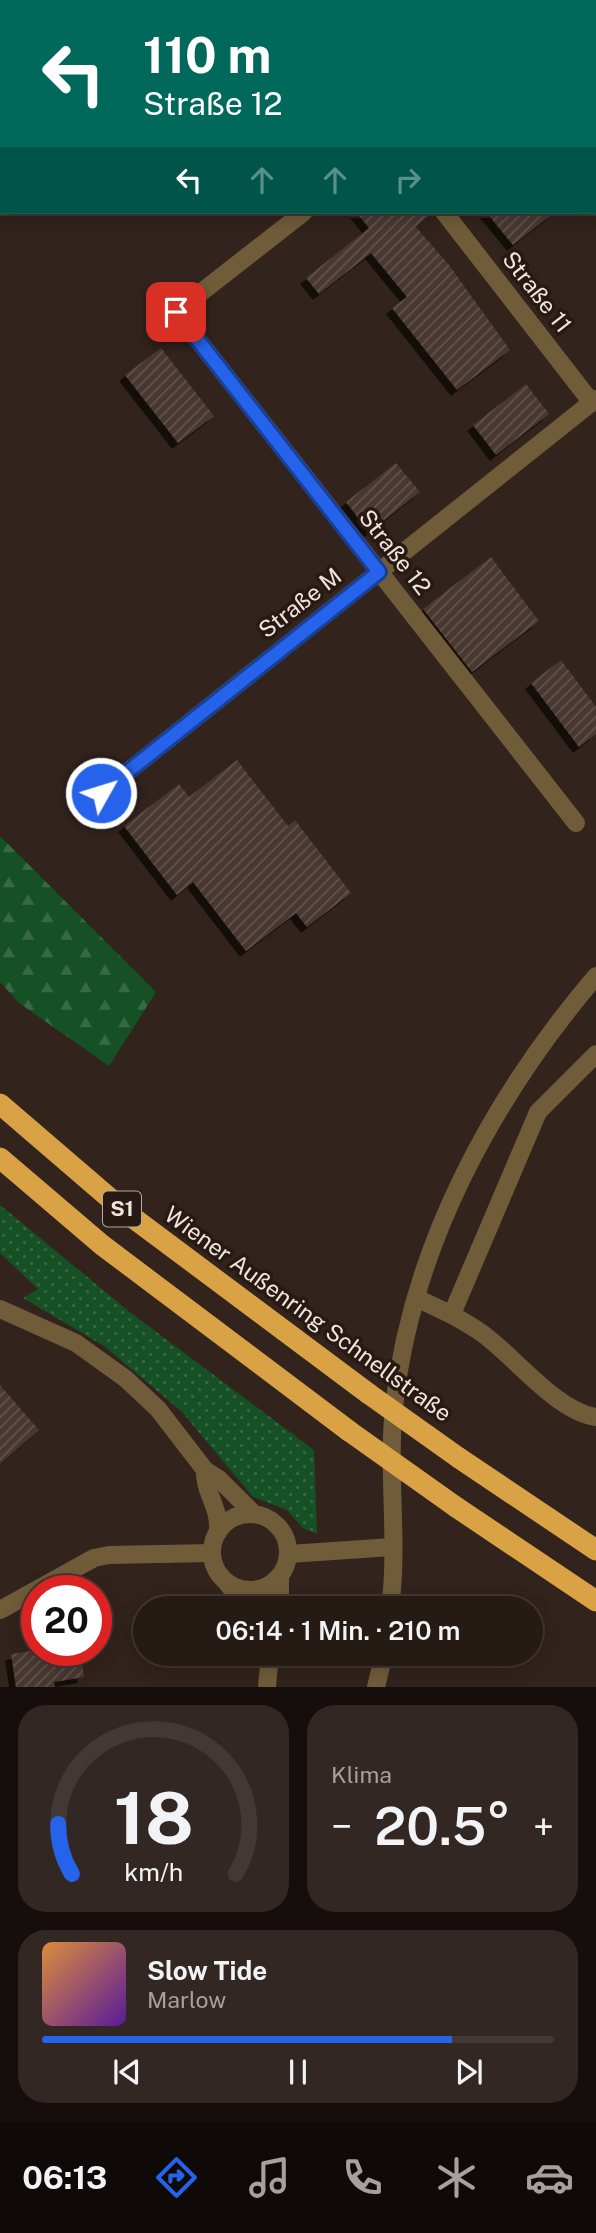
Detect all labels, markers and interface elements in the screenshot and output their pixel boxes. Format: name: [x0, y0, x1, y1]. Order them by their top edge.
text: 110 m: [143, 26, 271, 84]
icon: left: [28, 28, 119, 119]
text: Straße 12: [143, 85, 283, 122]
icon: left: [170, 161, 208, 199]
icon: ahead: [243, 161, 281, 199]
icon: ahead: [316, 161, 354, 199]
icon: right: [389, 161, 427, 199]
street label: Straße 11: [497, 246, 578, 338]
pin: [146, 282, 206, 342]
icon: arrive: [157, 293, 195, 331]
street label: Straße 12: [354, 504, 437, 600]
street label: Straße M: [253, 562, 346, 643]
position arrow: [64, 756, 138, 830]
road number: S1: [103, 1192, 141, 1226]
street label: Wiener Außenring Schnellstraße: [160, 1200, 457, 1427]
speed limit sign: 20: [21, 1575, 112, 1666]
text: 06:14 · 1 Min. · 210 m: [215, 1615, 461, 1646]
text: Klima: [331, 1761, 392, 1788]
text: 18: [113, 1776, 194, 1861]
text: 20.5°: [374, 1796, 511, 1857]
text: −: [331, 1804, 352, 1849]
text: +: [533, 1804, 554, 1849]
text: km/h: [124, 1857, 183, 1887]
text: Slow Tide: [147, 1955, 267, 1986]
text: Marlow: [147, 1986, 226, 2013]
icon: previous: [108, 2053, 146, 2091]
icon: pause: [279, 2053, 317, 2091]
icon: next: [450, 2053, 488, 2091]
icon: directions: [152, 2153, 201, 2202]
icon: music: [245, 2153, 294, 2202]
icon: phone: [338, 2153, 387, 2202]
icon: climate: [432, 2153, 481, 2202]
icon: car: [525, 2153, 574, 2202]
text: 06:13: [22, 2159, 107, 2196]

